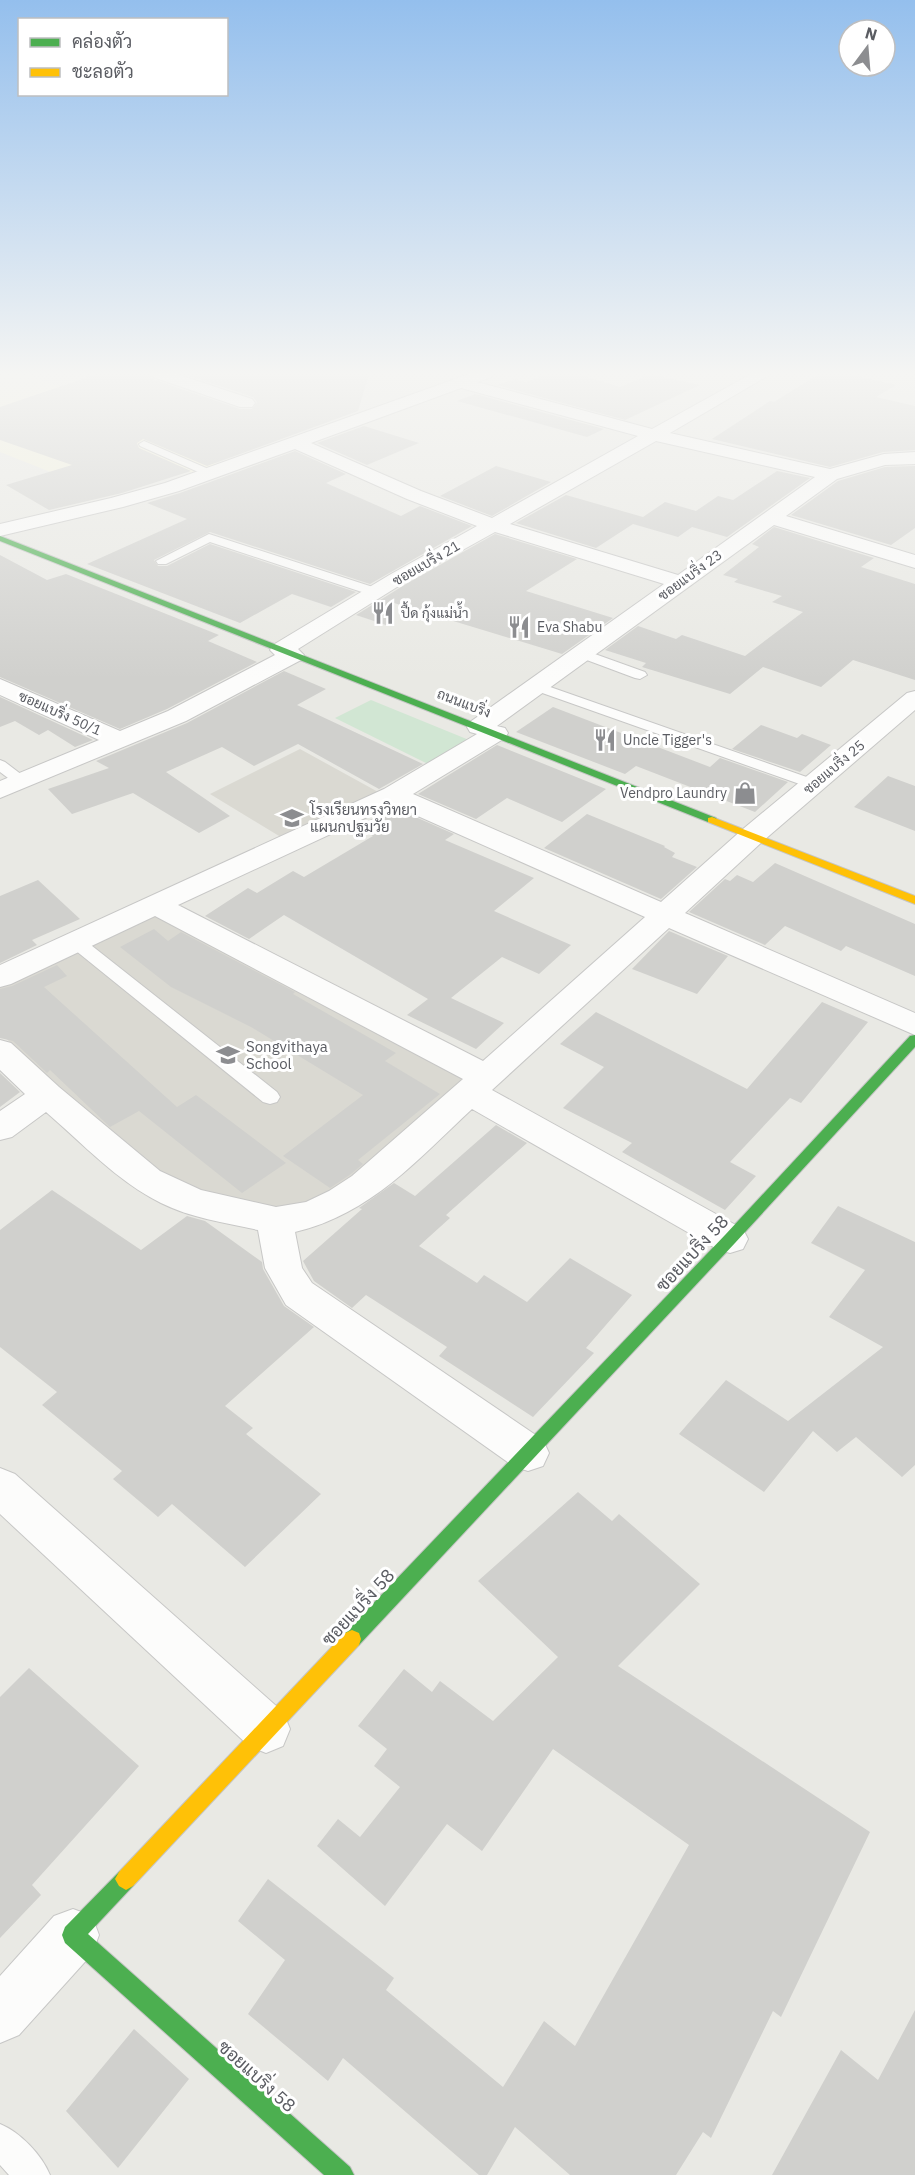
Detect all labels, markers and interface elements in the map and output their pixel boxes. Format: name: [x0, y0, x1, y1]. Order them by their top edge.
legend: [18, 18, 228, 96]
north arrow: [837, 18, 897, 78]
text: N: [863, 22, 879, 45]
text: คล่องตัว: [72, 30, 132, 53]
text: ชะลอตัว: [72, 60, 134, 83]
street label: ซอยแบริ่ง 21: [388, 534, 463, 590]
street label: ซอยแบริ่ง 23: [653, 544, 726, 604]
restaurant icon: ปื้ด กุ้งแม่น้ำ: [370, 600, 396, 626]
place label: ปื้ด กุ้งแม่น้ำ: [400, 601, 469, 623]
restaurant icon: Eva Shabu: [506, 614, 532, 640]
place label: Eva Shabu: [537, 618, 602, 636]
street label: ถนนแบริ่ง: [435, 682, 494, 721]
street label: ซอยแบริ่ง 50/1: [16, 685, 105, 739]
restaurant icon: Uncle Tigger's: [592, 727, 618, 753]
place label: Uncle Tigger's: [623, 731, 712, 749]
street label: ซอยแบริ่ง 25: [798, 734, 869, 798]
shop icon: Vendpro Laundry: [732, 780, 758, 806]
place label: Vendpro Laundry: [620, 784, 727, 802]
place label: โรงเรียนทรงวิทยา แผนกปฐมวัย: [309, 800, 417, 837]
school or university icon: โรงเรียนทรงวิทยา แผนกปฐมวัย: [279, 805, 305, 831]
place label: Songvithaya School: [246, 1037, 328, 1073]
school or university icon: Songvithaya School: [215, 1042, 241, 1068]
street label: ซอยแบริ่ง 58: [648, 1208, 733, 1296]
street label: ซอยแบริ่ง 58: [314, 1562, 399, 1650]
street label: ซอยแบริ่ง 58: [213, 2033, 303, 2117]

